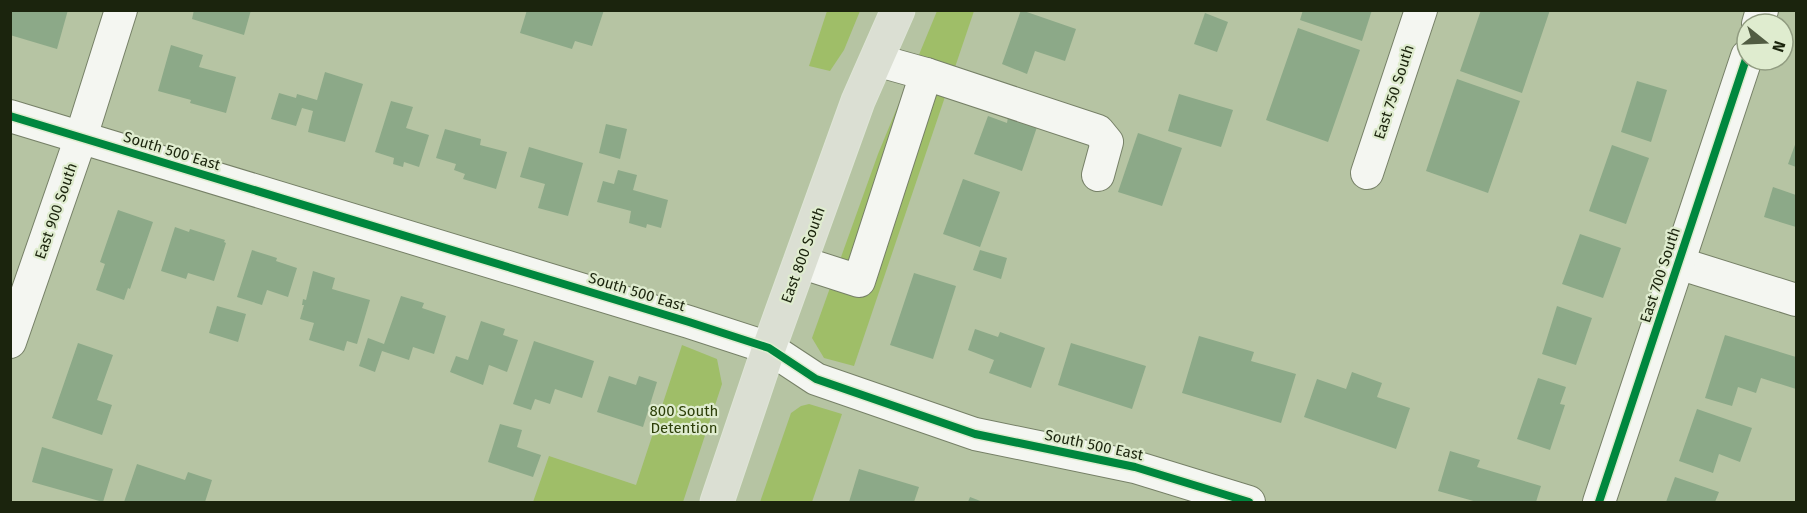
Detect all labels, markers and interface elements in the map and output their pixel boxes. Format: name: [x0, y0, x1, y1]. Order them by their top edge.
north arrow: [1735, 12, 1795, 72]
text: N: [1768, 39, 1789, 54]
street label: East 750 South: [1370, 42, 1418, 142]
street label: South 500 East: [121, 128, 223, 174]
street label: East 900 South: [31, 160, 81, 262]
street label: East 800 South: [777, 204, 829, 306]
street label: East 700 South: [1636, 225, 1684, 325]
street label: South 500 East: [586, 269, 688, 315]
park label: 800 South Detention: [650, 402, 718, 437]
street label: South 500 East: [1043, 426, 1146, 464]

